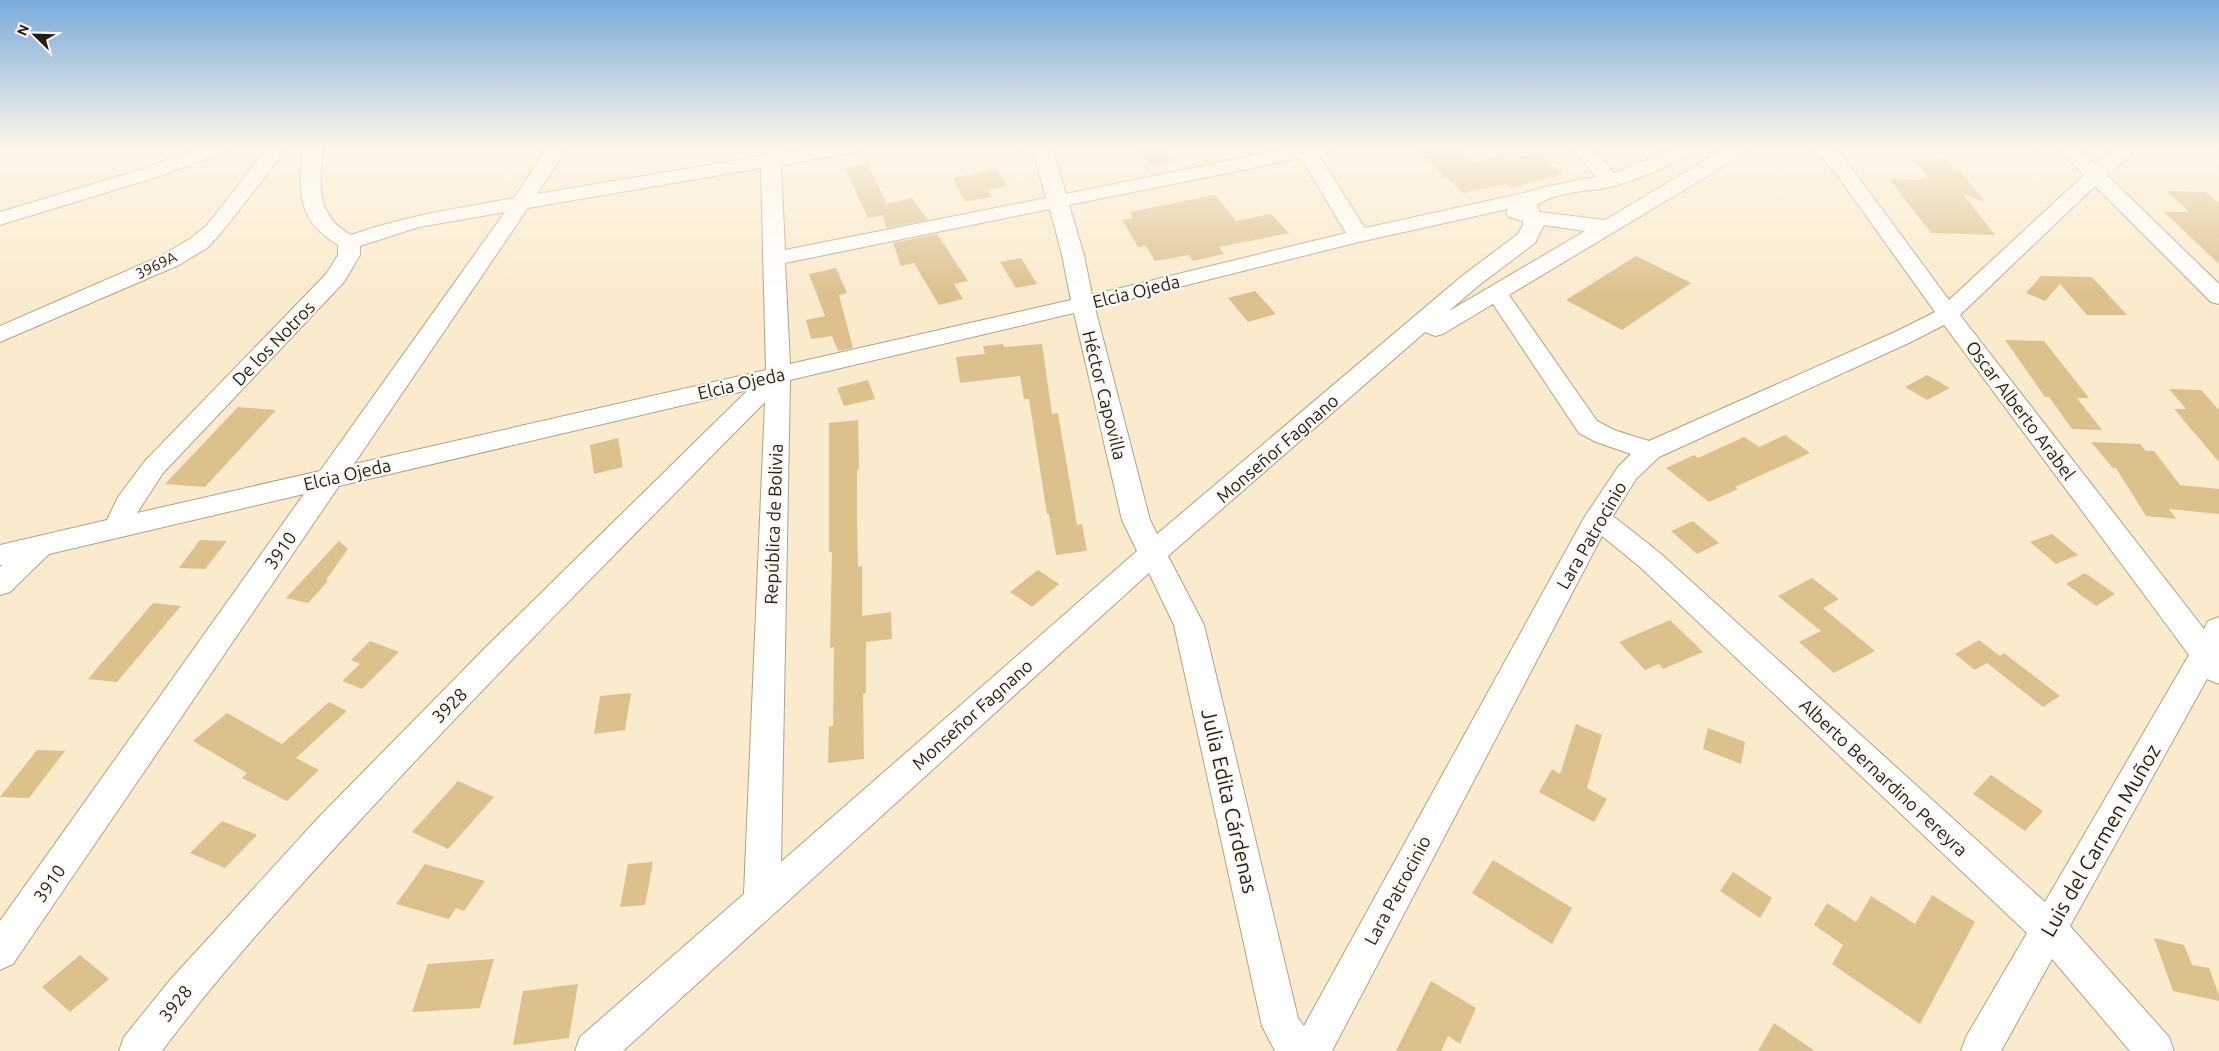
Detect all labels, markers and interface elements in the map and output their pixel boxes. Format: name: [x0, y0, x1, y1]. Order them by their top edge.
north arrow: [10, 10, 60, 60]
text: N: [14, 22, 32, 38]
street label: 3969A: [133, 248, 180, 282]
street label: Elcia Ojeda: [1090, 271, 1182, 311]
street label: De los Notros: [228, 297, 318, 389]
street label: Héctor Capovilla: [1079, 328, 1131, 462]
street label: Oscar Alberto Arabel: [1962, 337, 2080, 484]
street label: Elcia Ojeda: [695, 363, 787, 403]
street label: Monseñor Fagnano: [1212, 390, 1342, 506]
street label: República de Bolivia: [760, 443, 786, 605]
street label: Elcia Ojeda: [301, 454, 393, 494]
street label: Lara Patrocinio: [1552, 478, 1630, 592]
street label: 3910: [260, 528, 300, 572]
street label: Monseñor Fagnano: [908, 655, 1036, 773]
street label: 3928: [428, 684, 470, 726]
street label: Alberto Bernardino Pereyra: [1796, 694, 1972, 860]
street label: Julia Edita Cárdenas: [1197, 706, 1263, 896]
street label: Luis del Carmen Muñoz: [2035, 740, 2165, 940]
street label: Lara Patrocinio: [1360, 832, 1434, 948]
street label: 3910: [29, 861, 69, 905]
street label: 3928: [154, 981, 196, 1025]

